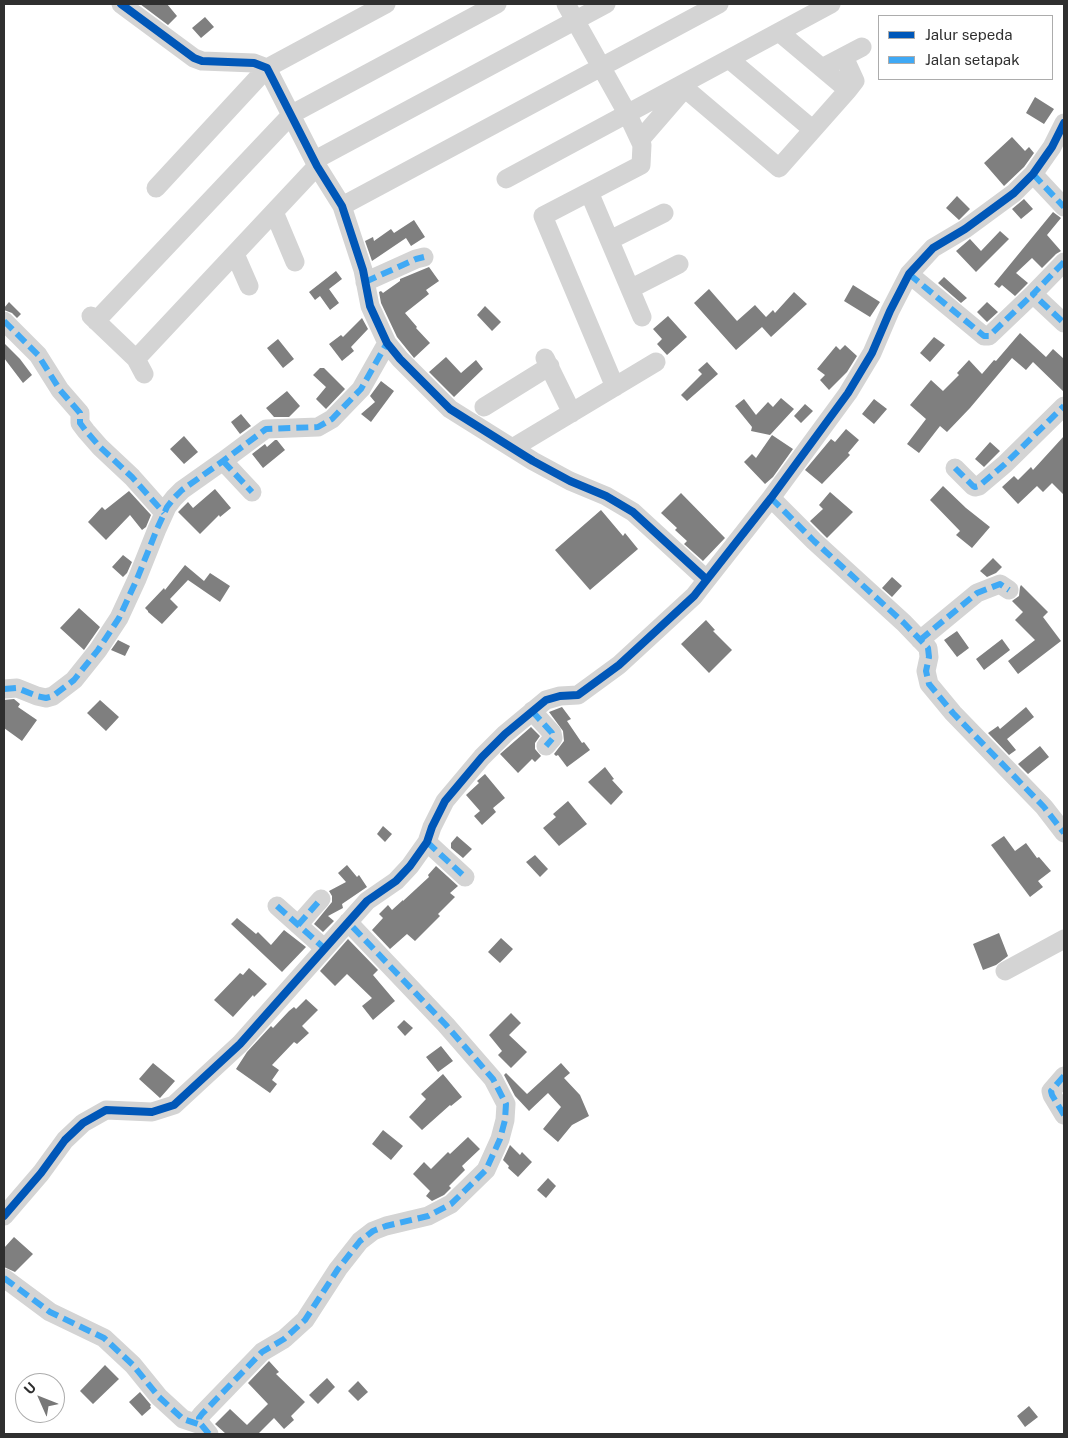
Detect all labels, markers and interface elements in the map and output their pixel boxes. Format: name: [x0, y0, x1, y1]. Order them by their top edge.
legend: [878, 15, 1053, 80]
text: Jalur sepeda: [925, 26, 1013, 43]
text: Jalan setapak: [925, 51, 1020, 68]
north arrow: [15, 1373, 65, 1423]
text: U: [21, 1379, 39, 1397]

